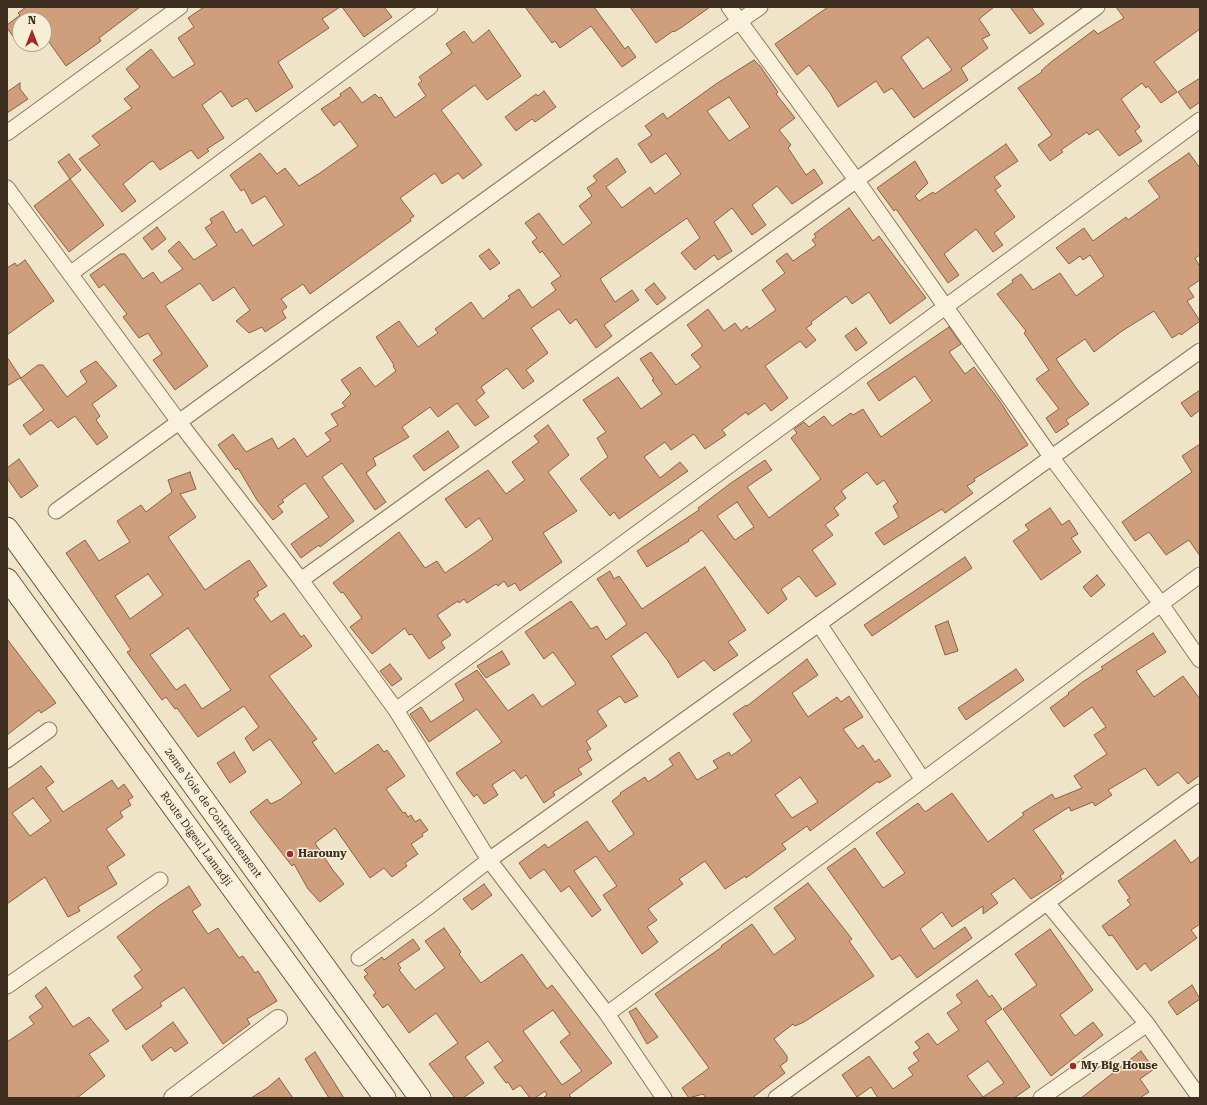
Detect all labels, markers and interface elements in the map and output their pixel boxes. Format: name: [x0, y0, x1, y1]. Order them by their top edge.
north arrow: [12, 12, 52, 52]
text: N: [28, 14, 36, 27]
street label: 2eme Voie de Contournement: [161, 745, 265, 881]
street label: Route Digeul Lamadji: [157, 789, 235, 889]
place label: Harouny: [298, 847, 347, 861]
marker: Harouny: [285, 849, 295, 859]
place label: My Big House: [1081, 1059, 1158, 1073]
marker: My Big House: [1068, 1061, 1078, 1071]

